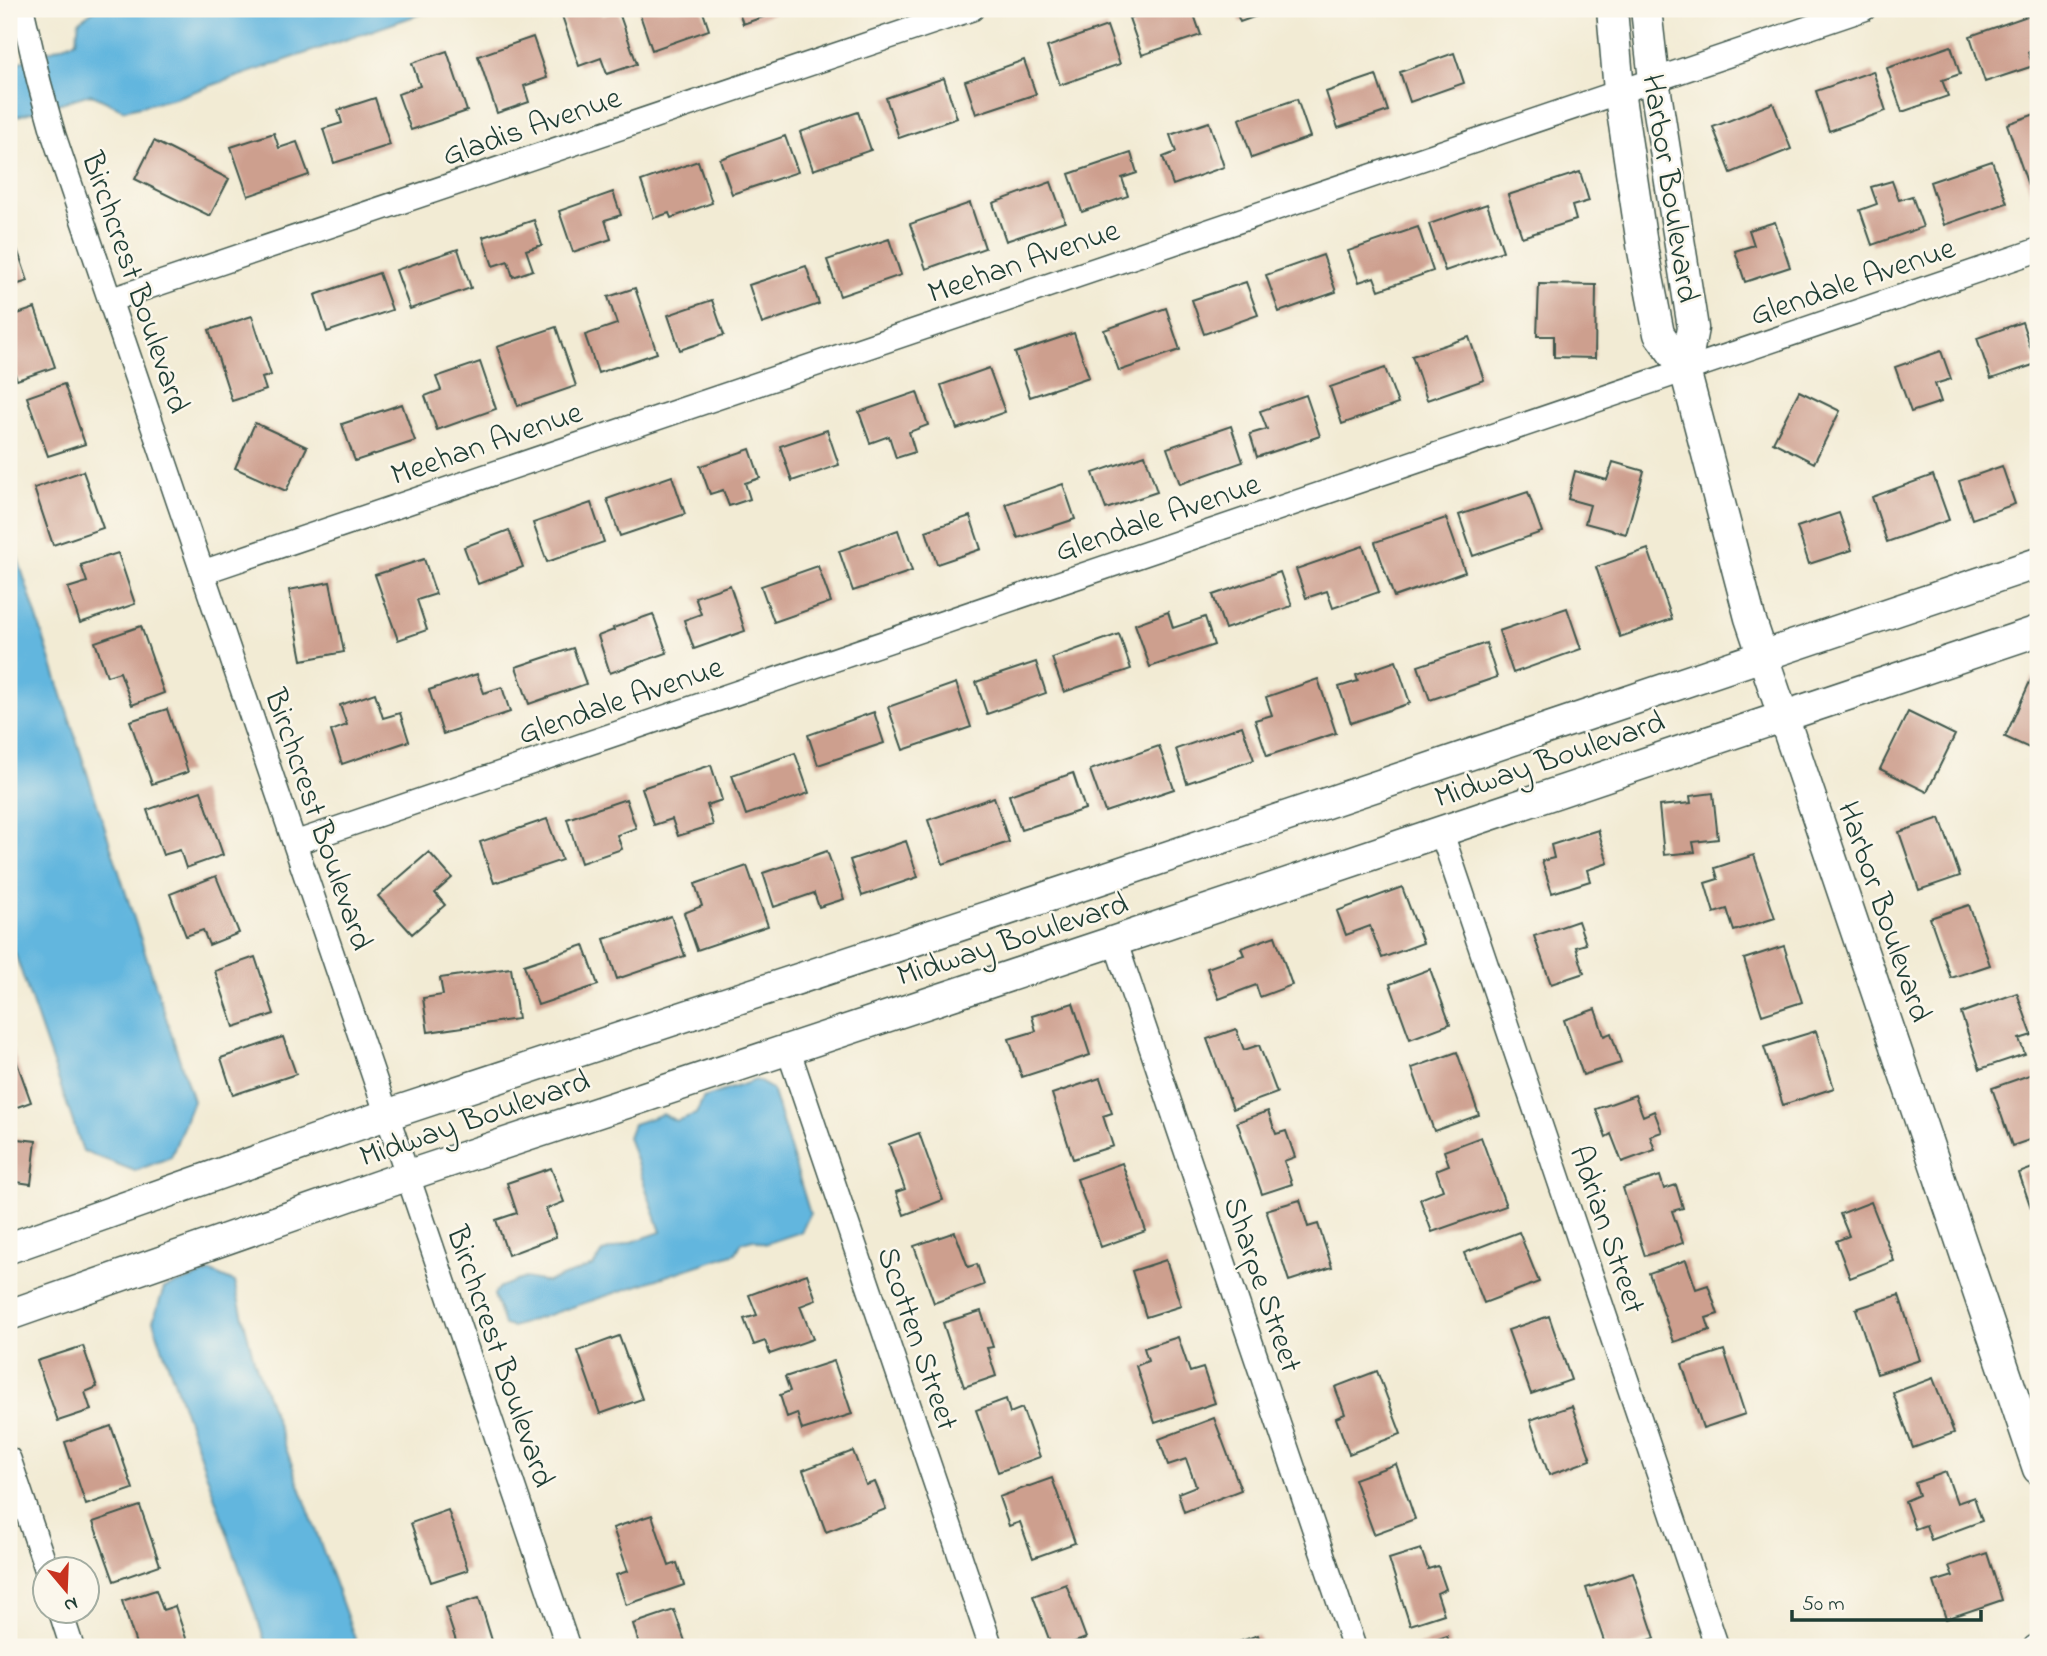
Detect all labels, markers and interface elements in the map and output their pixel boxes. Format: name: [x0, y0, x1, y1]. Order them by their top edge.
street label: Harbor Boulevard: [1627, 71, 1710, 306]
street label: Gladis Avenue: [436, 76, 629, 181]
street label: Birchcrest Boulevard: [67, 145, 200, 420]
street label: Meehan Avenue: [922, 208, 1127, 318]
street label: Glendale Avenue: [1744, 226, 1963, 340]
street label: Meehan Avenue: [385, 390, 590, 500]
street label: Glendale Avenue: [1049, 462, 1268, 576]
street label: Glendale Avenue: [512, 645, 731, 759]
street label: Birchcrest Boulevard: [250, 682, 383, 957]
street label: Midway Boulevard: [1429, 700, 1672, 823]
street label: Harbor Boulevard: [1823, 795, 1942, 1029]
street label: Midway Boulevard: [891, 882, 1135, 1001]
street label: Midway Boulevard: [354, 1059, 597, 1182]
street label: Adrian Street: [1555, 1140, 1656, 1321]
street label: Sharpe Street: [1209, 1191, 1313, 1380]
street label: Birchcrest Boulevard: [432, 1219, 565, 1494]
street label: Scotten Street: [862, 1241, 969, 1438]
north arrow: [32, 1554, 102, 1624]
scale bar: [1792, 1579, 1980, 1623]
text: N: [60, 1589, 81, 1619]
text: 50 m: [1802, 1590, 1845, 1620]

